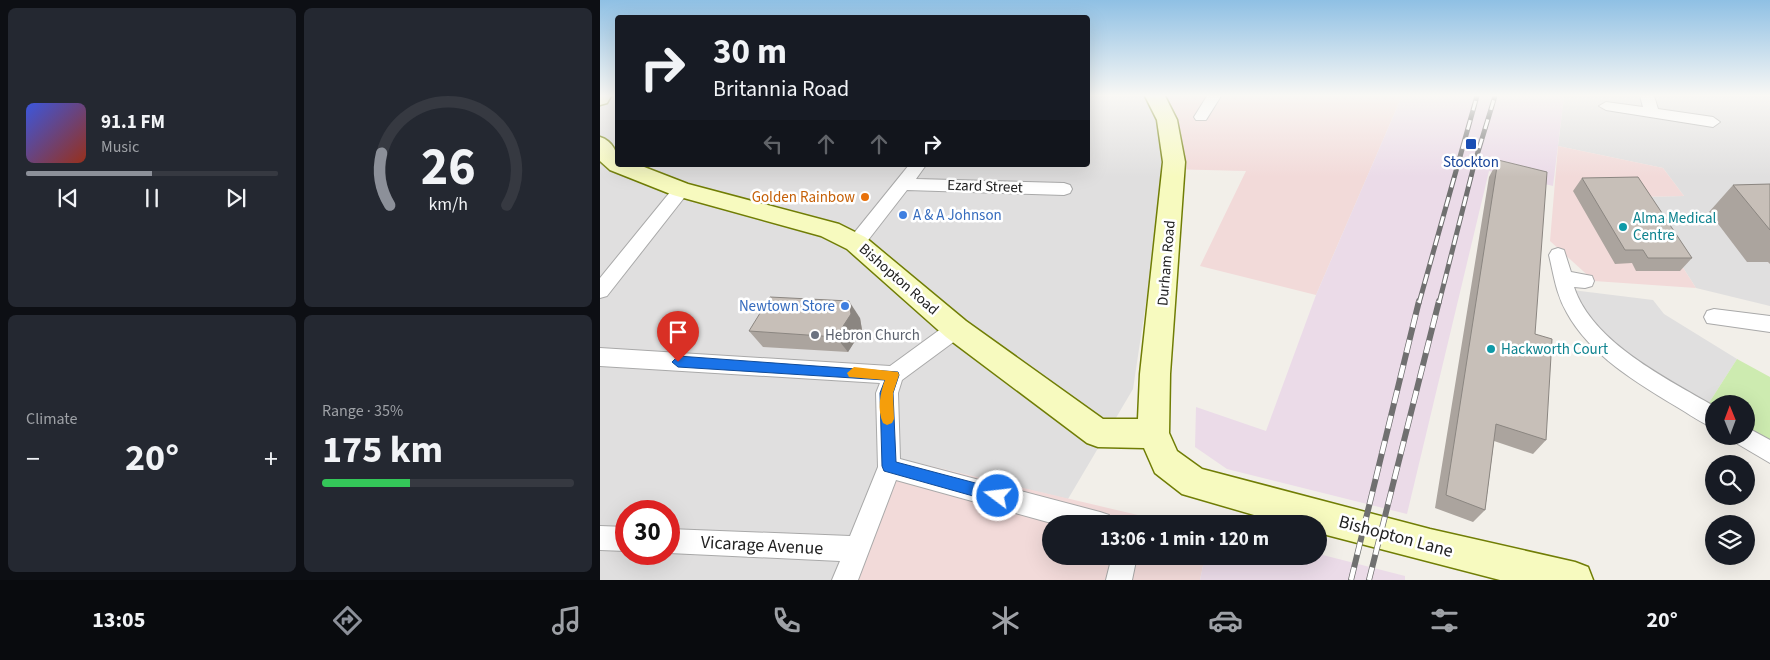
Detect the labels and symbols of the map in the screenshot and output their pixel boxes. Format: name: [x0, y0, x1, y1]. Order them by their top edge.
marker: Stockton: [1464, 137, 1478, 151]
place label: Stockton: [1443, 152, 1499, 173]
street label: Ezard Street: [947, 175, 1023, 198]
place label: Golden Rainbow: [752, 187, 855, 208]
marker: Golden Rainbow: [859, 191, 871, 203]
place label: A & A Johnson: [913, 205, 1002, 226]
place label: Alma Medical Centre: [1633, 208, 1717, 246]
marker: A & A Johnson: [897, 209, 909, 221]
street label: Durham Road: [1152, 219, 1181, 307]
marker: Alma Medical Centre: [1617, 221, 1629, 233]
street label: Bishopton Road: [854, 239, 943, 320]
place label: Newtown Store: [739, 296, 835, 317]
marker: Newtown Store: [839, 300, 851, 312]
pin: [657, 311, 699, 362]
place label: Hebron Church: [825, 325, 920, 346]
marker: Hebron Church: [809, 329, 821, 341]
place label: Hackworth Court: [1501, 339, 1608, 360]
marker: Hackworth Court: [1485, 343, 1497, 355]
north arrow: [1705, 395, 1755, 445]
position arrow: [971, 469, 1023, 521]
speed limit sign: 30: [615, 500, 680, 565]
street label: Bishopton Lane: [1336, 509, 1456, 564]
street label: Vicarage Avenue: [700, 530, 824, 561]

